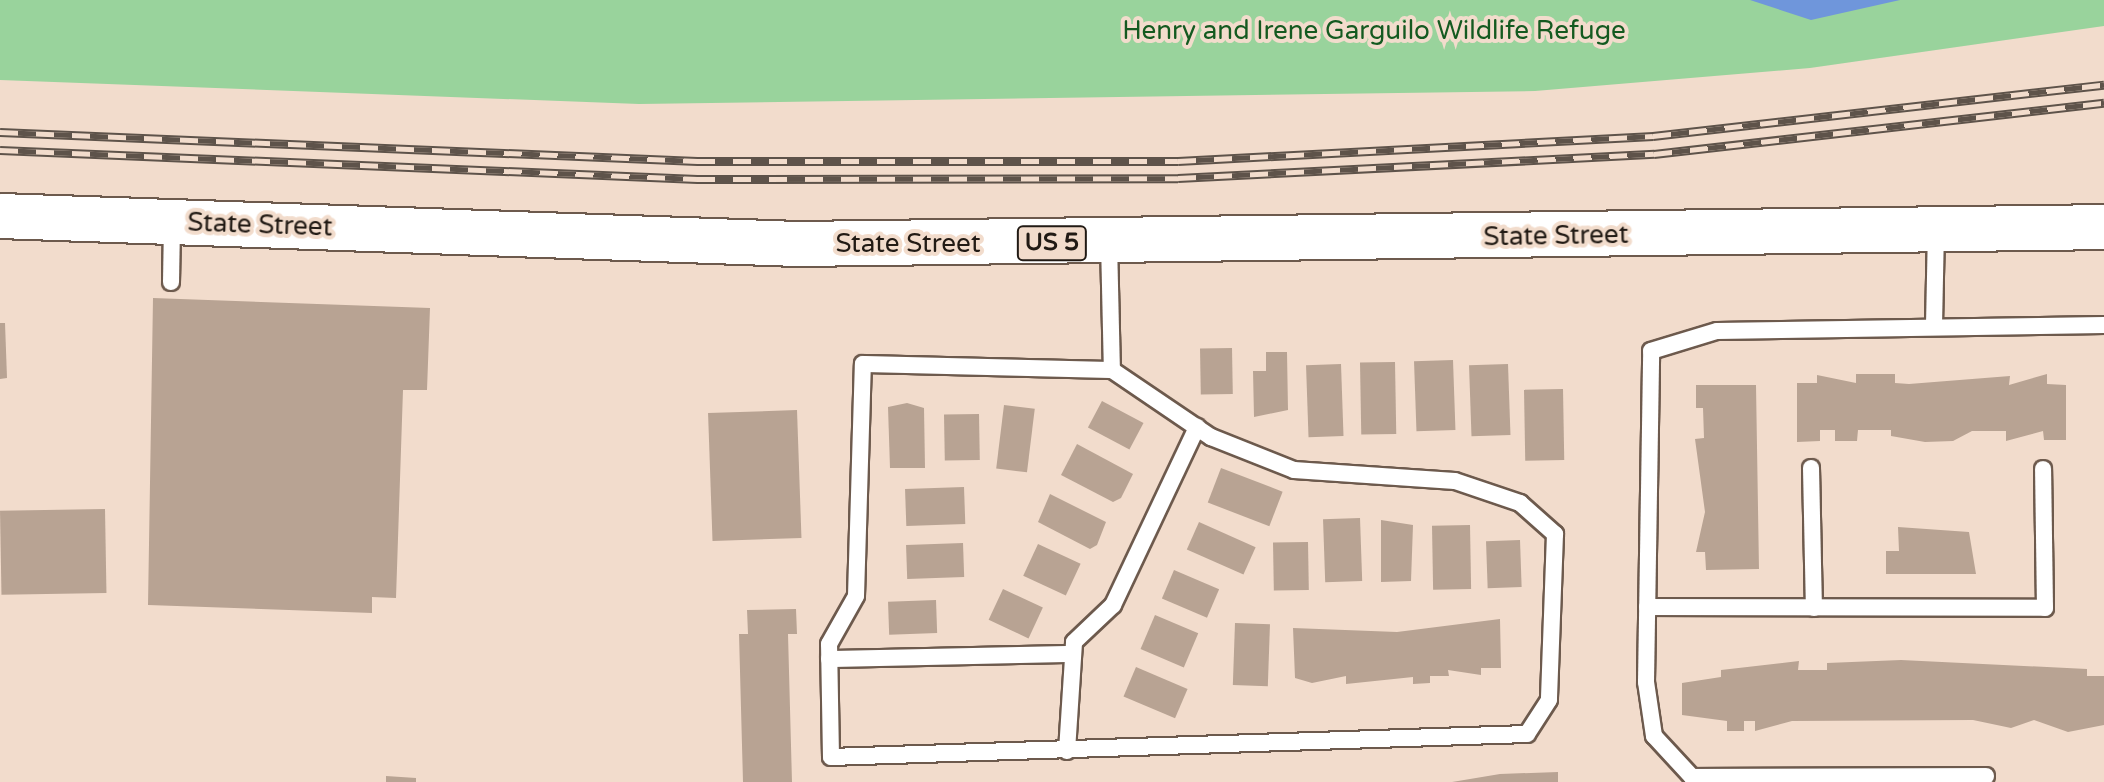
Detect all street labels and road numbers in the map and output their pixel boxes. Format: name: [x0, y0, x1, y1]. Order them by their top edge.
street label: State Street: [187, 207, 333, 243]
street label: State Street: [1483, 219, 1629, 253]
road number: US 5: [1016, 223, 1088, 263]
street label: State Street: [835, 228, 981, 260]

